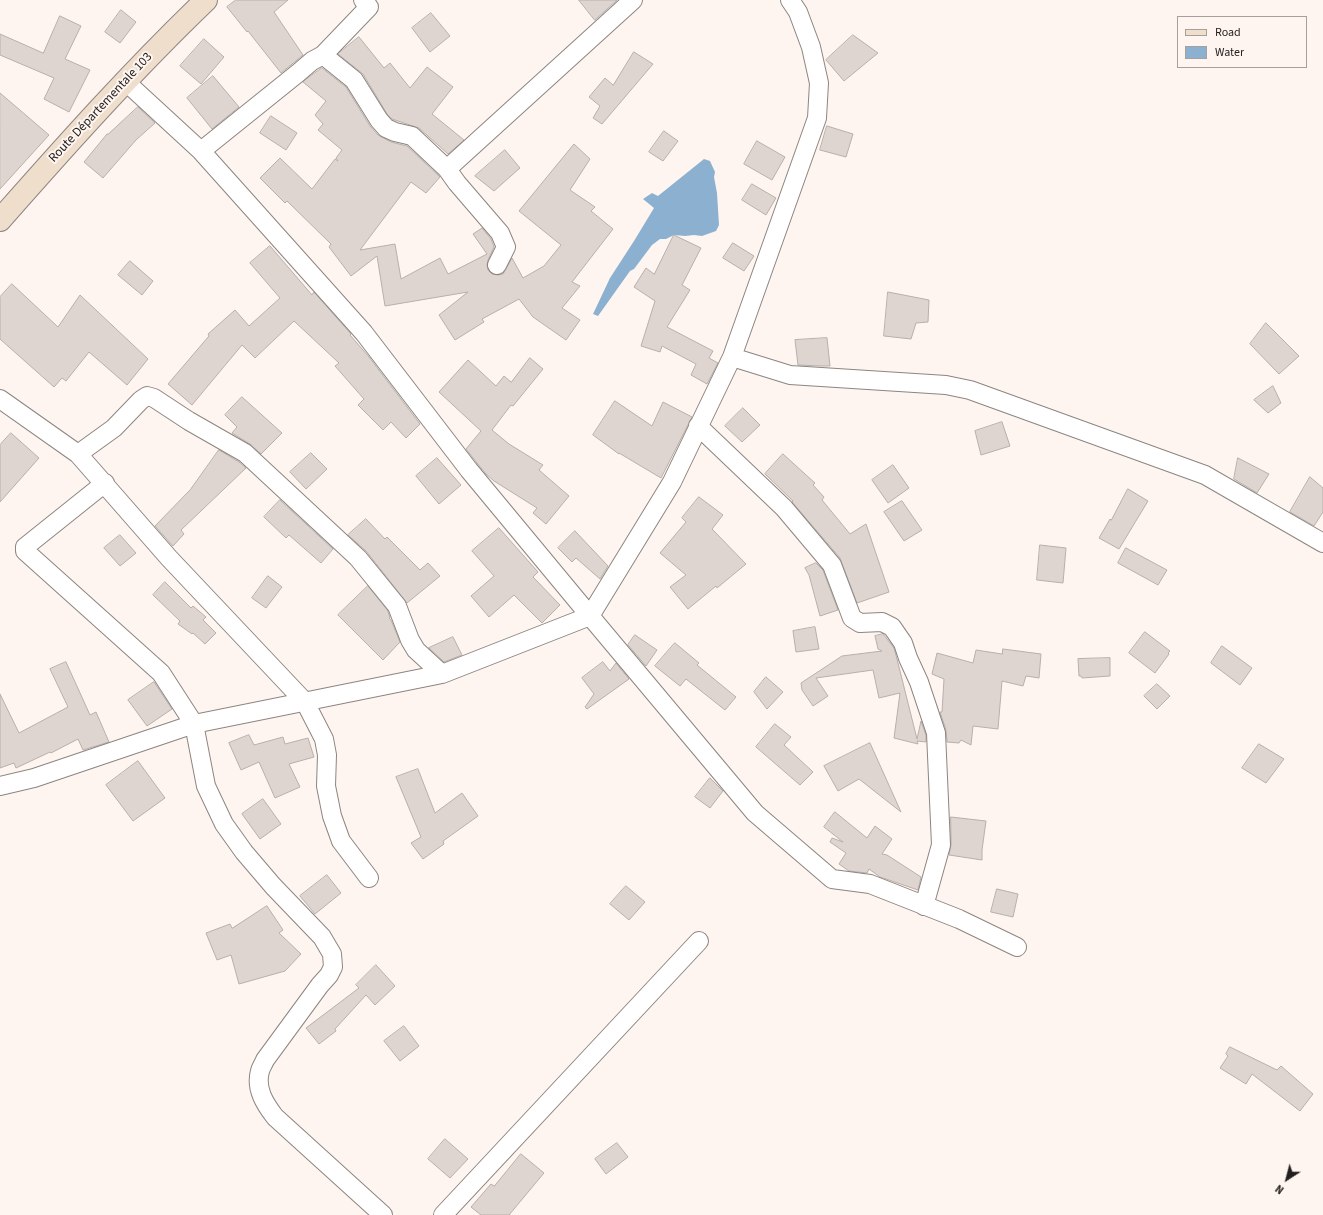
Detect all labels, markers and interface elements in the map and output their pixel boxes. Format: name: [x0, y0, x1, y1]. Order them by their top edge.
legend: [1177, 16, 1307, 68]
text: Road: [1215, 24, 1241, 41]
text: Water: [1215, 44, 1244, 61]
street label: Route Départementale 103: [46, 50, 156, 166]
north arrow: [1267, 1159, 1307, 1199]
text: N: [1272, 1181, 1287, 1197]

